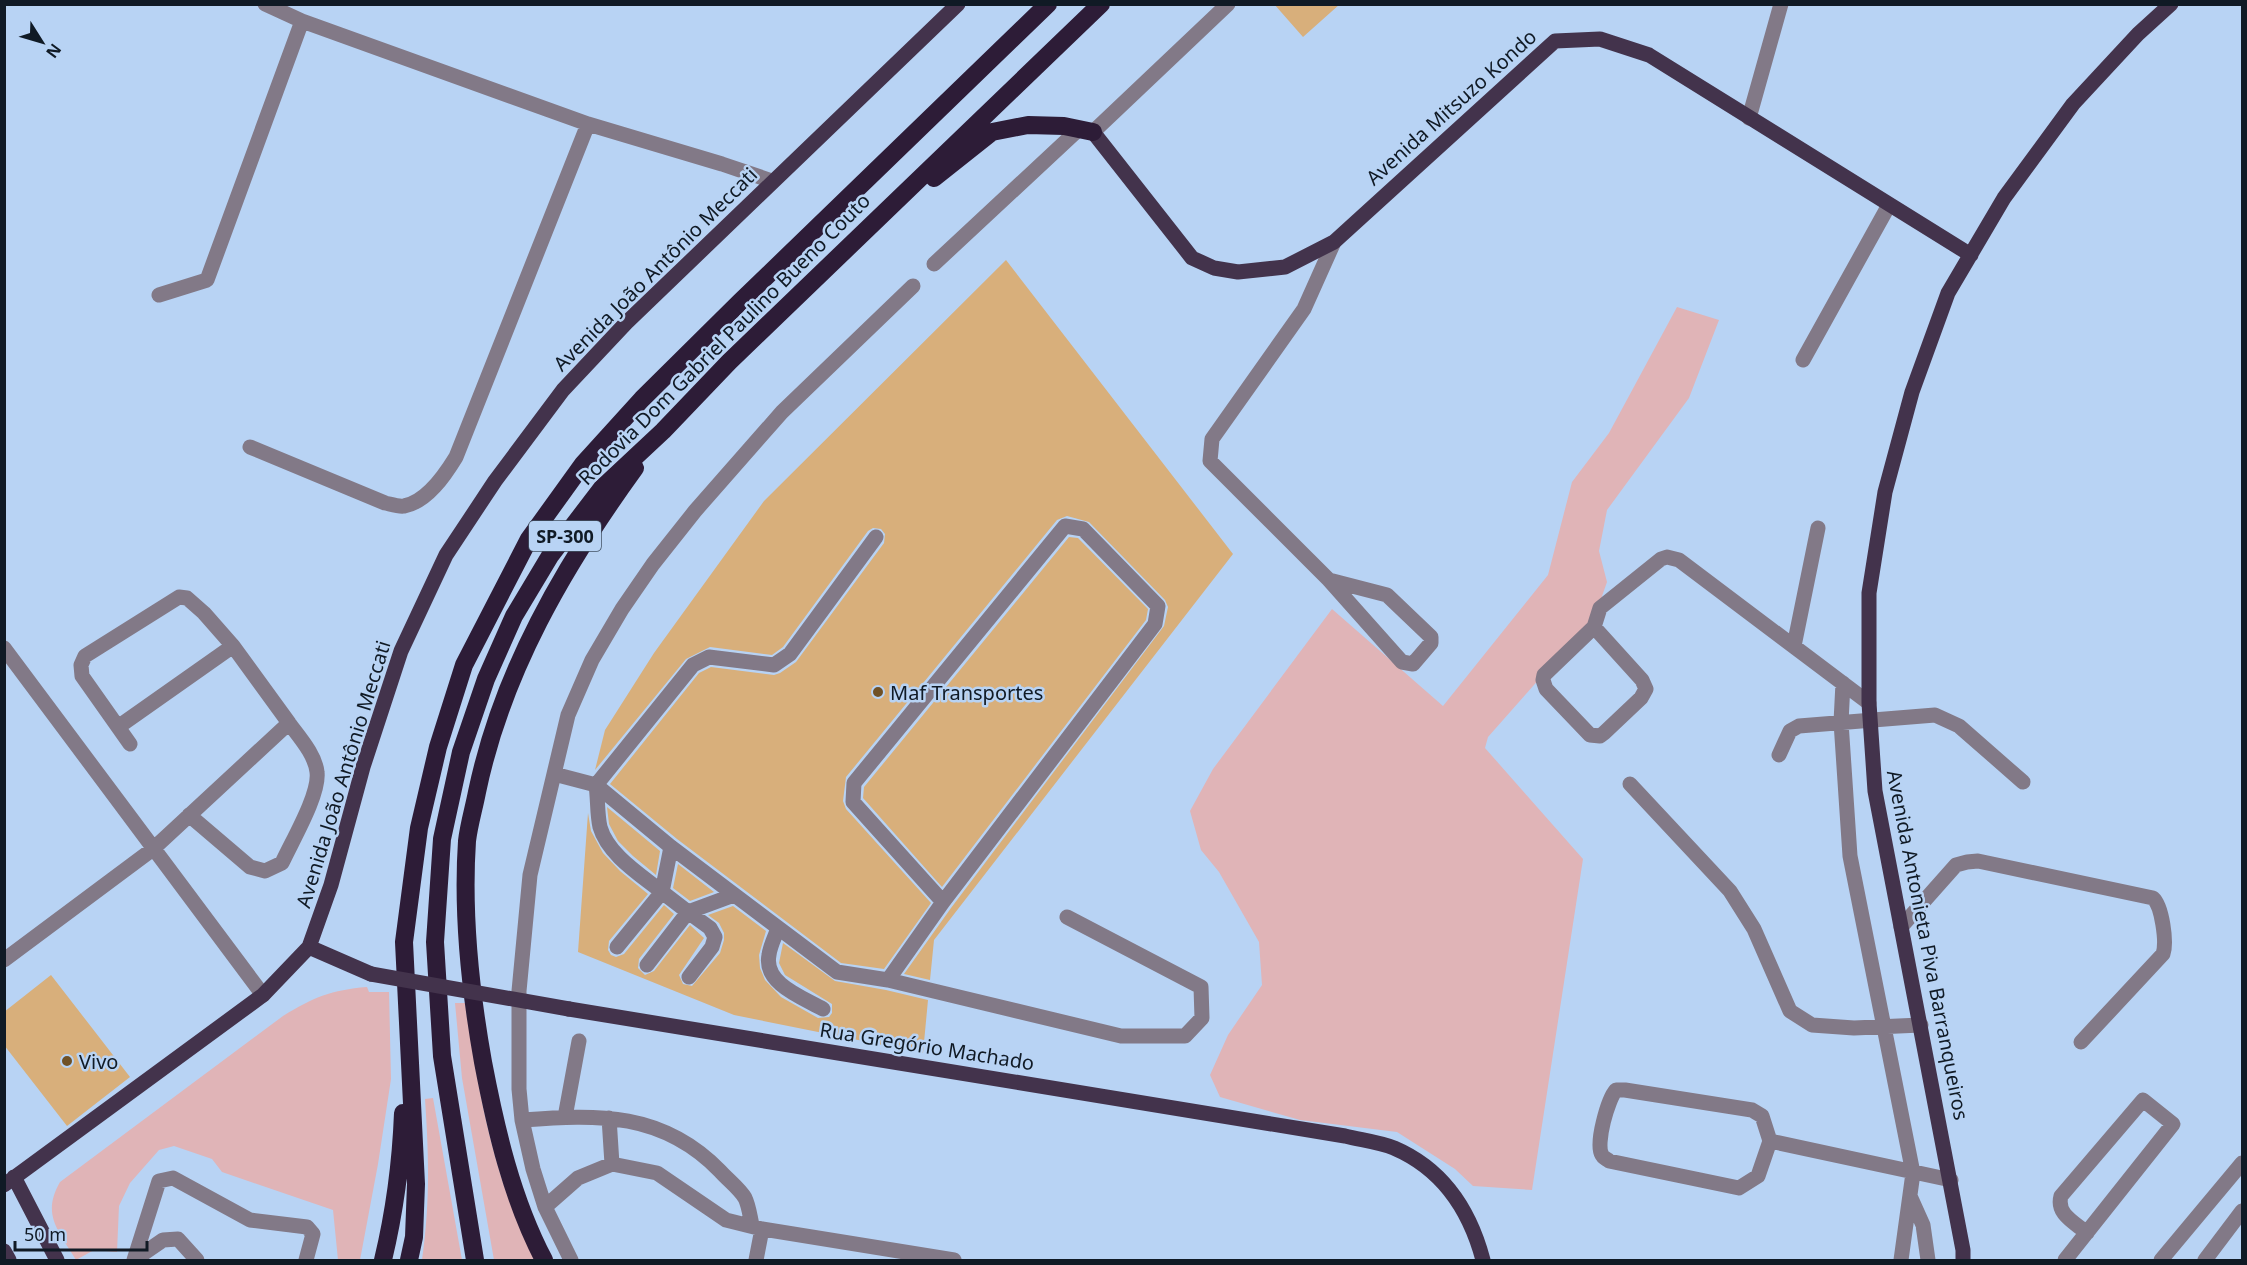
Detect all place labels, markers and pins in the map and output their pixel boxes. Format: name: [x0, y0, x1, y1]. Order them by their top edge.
place label: Maf Transportes: [890, 679, 1043, 706]
marker: Maf Transportes: [871, 685, 885, 699]
place label: Vivo: [79, 1048, 118, 1075]
marker: Vivo: [60, 1054, 74, 1068]

